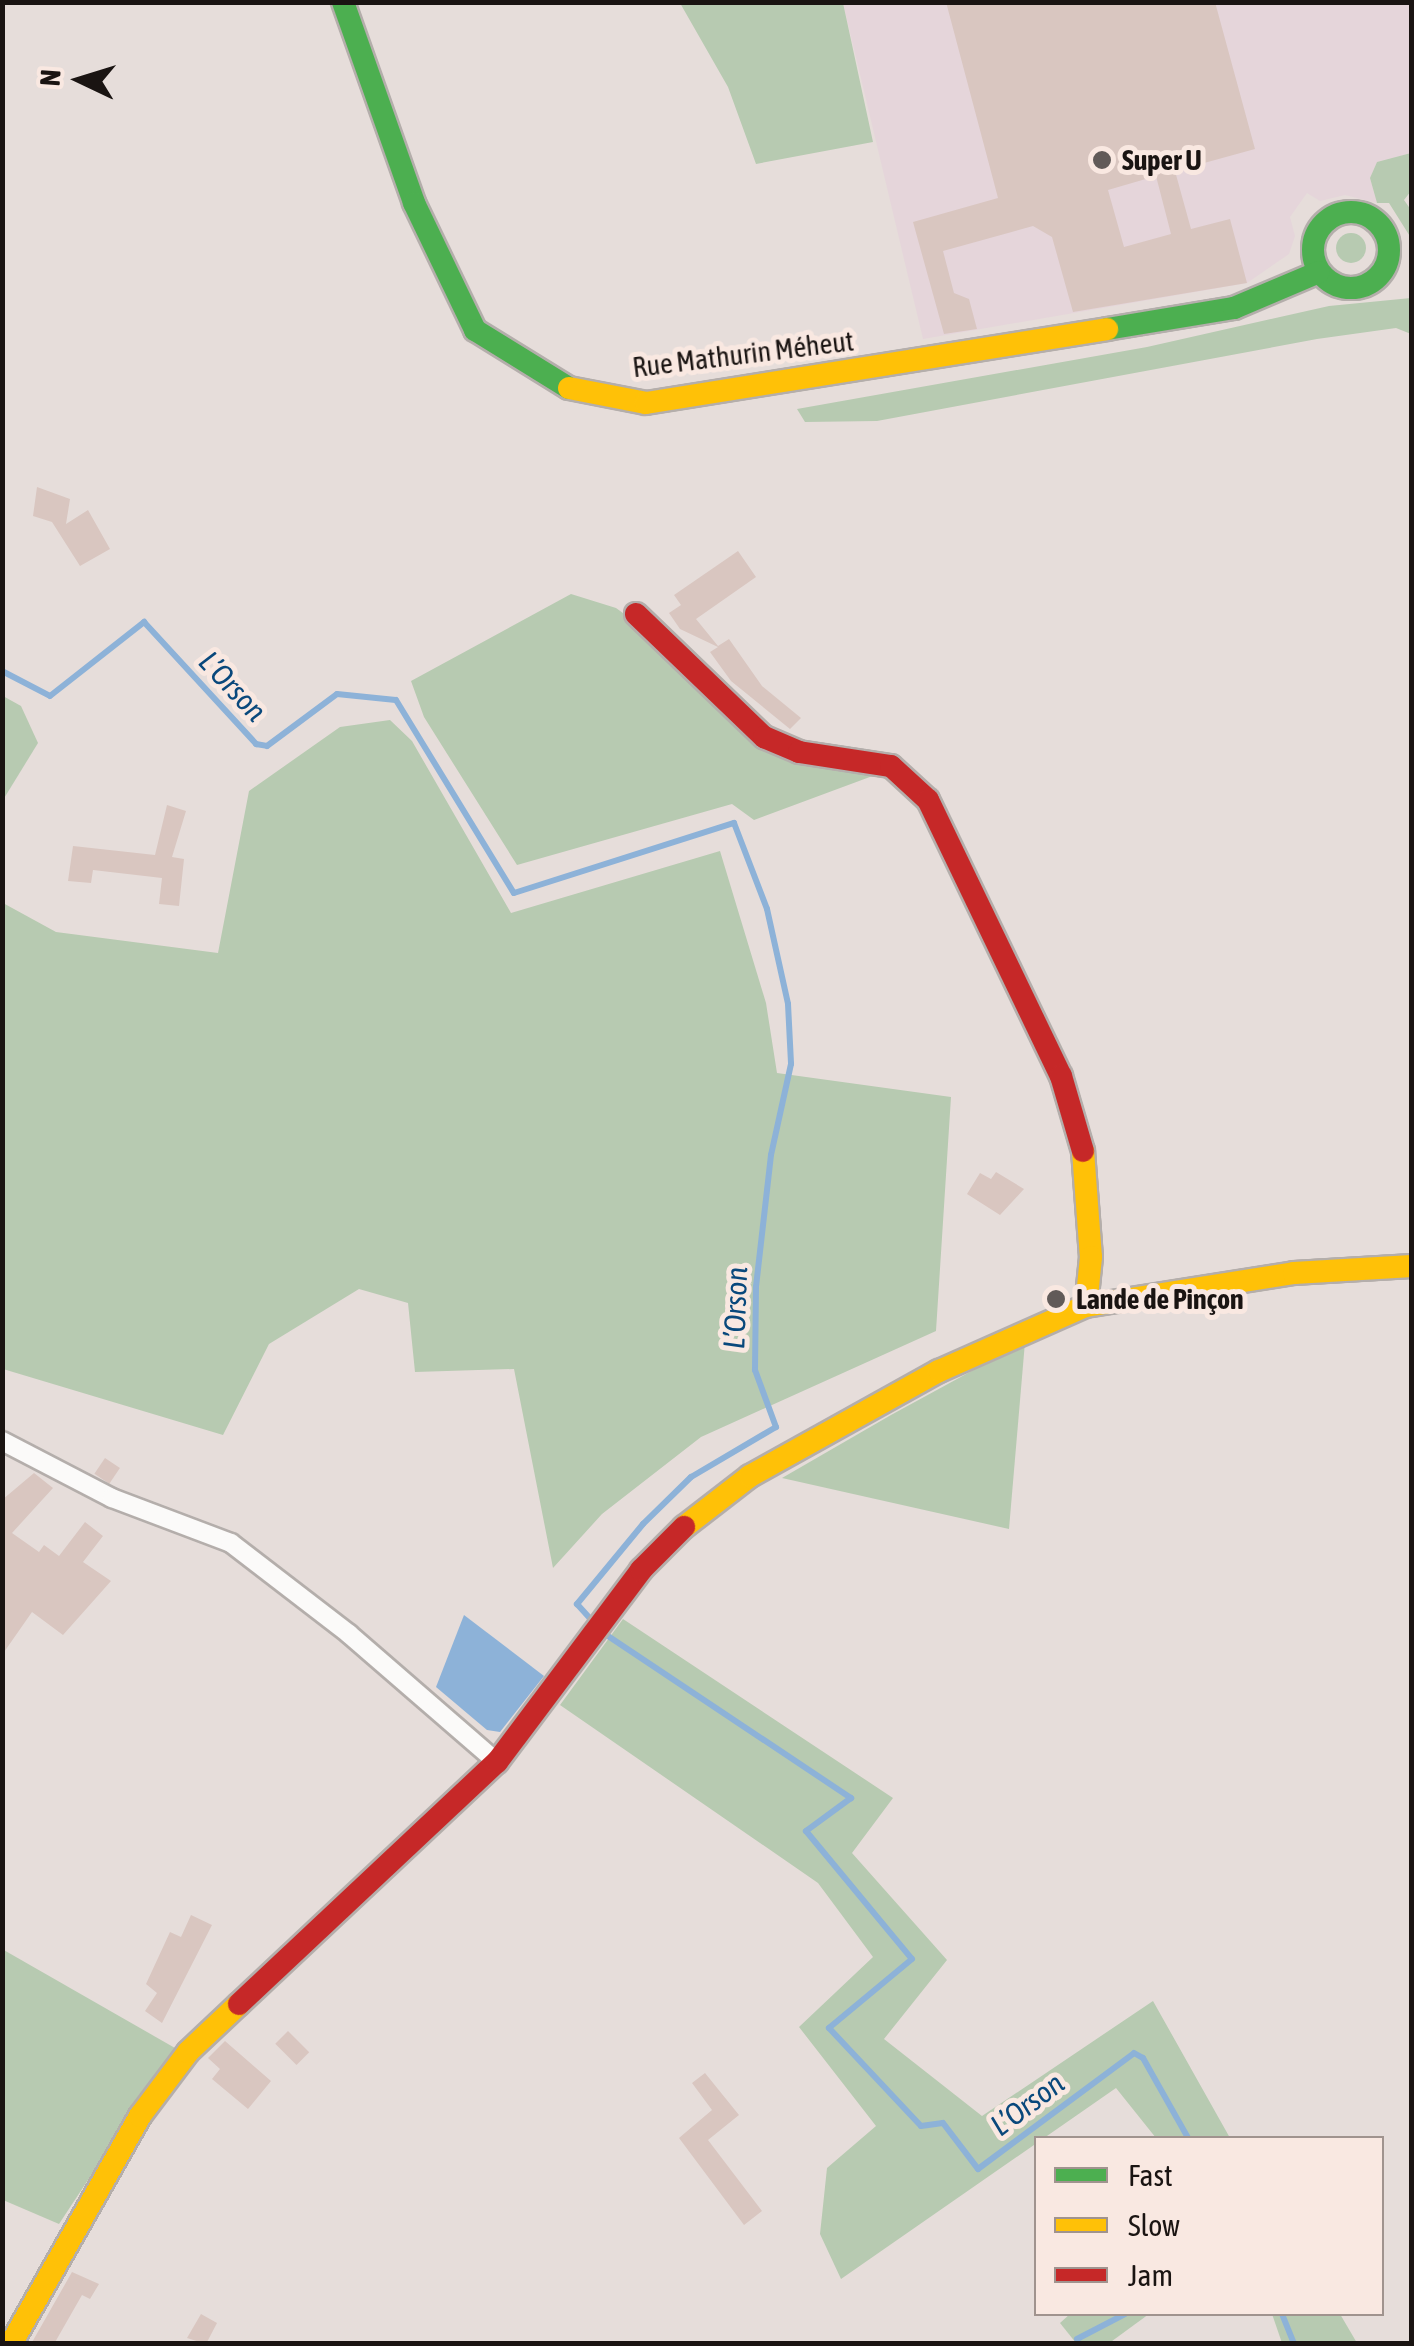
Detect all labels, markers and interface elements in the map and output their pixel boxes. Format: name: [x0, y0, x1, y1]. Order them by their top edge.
north arrow: [30, 30, 130, 130]
text: N: [34, 69, 67, 87]
place label: Super U: [1122, 143, 1202, 177]
marker: Super U: [1091, 149, 1113, 171]
street label: Rue Mathurin Méheut: [631, 324, 855, 384]
water label: L’Orson: [192, 644, 274, 728]
water label: L’Orson: [716, 1266, 754, 1350]
place label: Lande de Pinçon: [1076, 1282, 1244, 1316]
marker: Lande de Pinçon: [1045, 1288, 1067, 1310]
water label: L’Orson: [983, 2065, 1071, 2143]
legend: [1034, 2136, 1384, 2316]
text: Fast: [1128, 2158, 1173, 2192]
text: Slow: [1128, 2208, 1180, 2242]
text: Jam: [1128, 2258, 1173, 2292]

